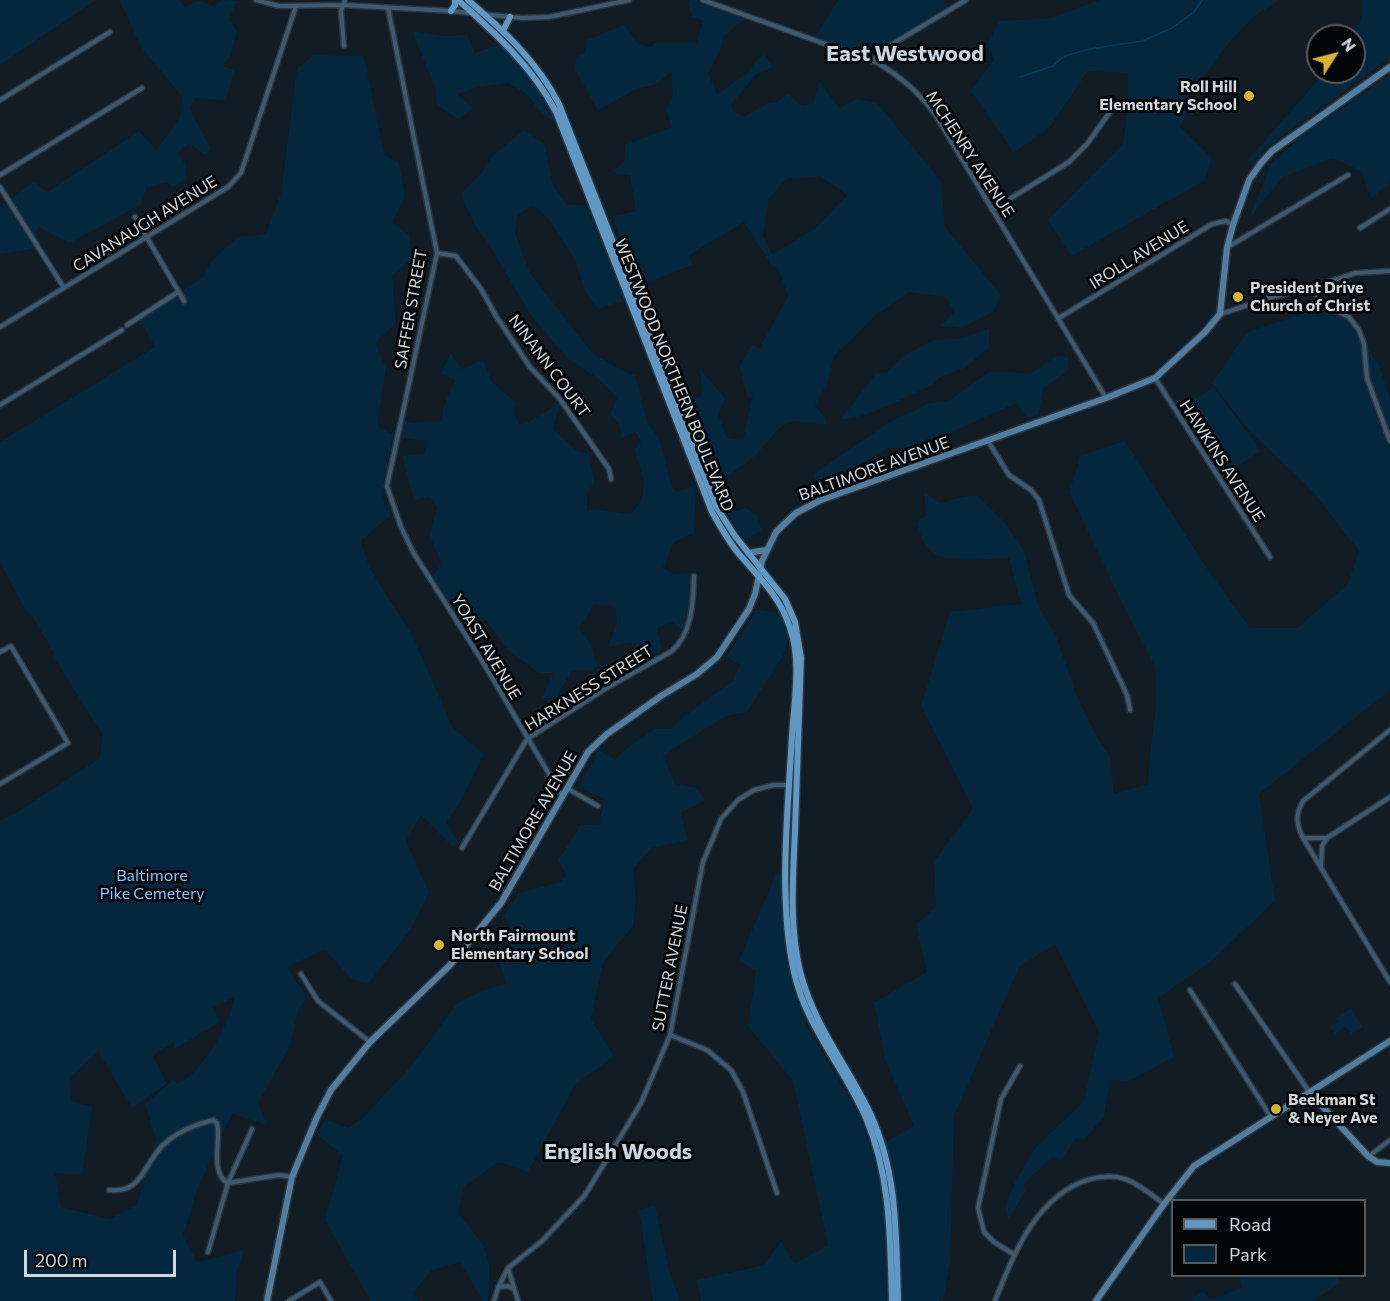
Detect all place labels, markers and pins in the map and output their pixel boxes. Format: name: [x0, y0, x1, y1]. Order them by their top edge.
place label: Roll Hill Elementary School: [1099, 77, 1237, 115]
marker: Roll Hill Elementary School: [1242, 89, 1256, 103]
place label: President Drive Church of Christ: [1250, 278, 1370, 316]
marker: President Drive Church of Christ: [1231, 290, 1245, 304]
place label: North Fairmount Elementary School: [451, 926, 589, 964]
marker: North Fairmount Elementary School: [432, 938, 446, 952]
place label: Beekman St & Neyer Ave: [1288, 1090, 1377, 1128]
marker: Beekman St & Neyer Ave: [1269, 1102, 1283, 1116]

